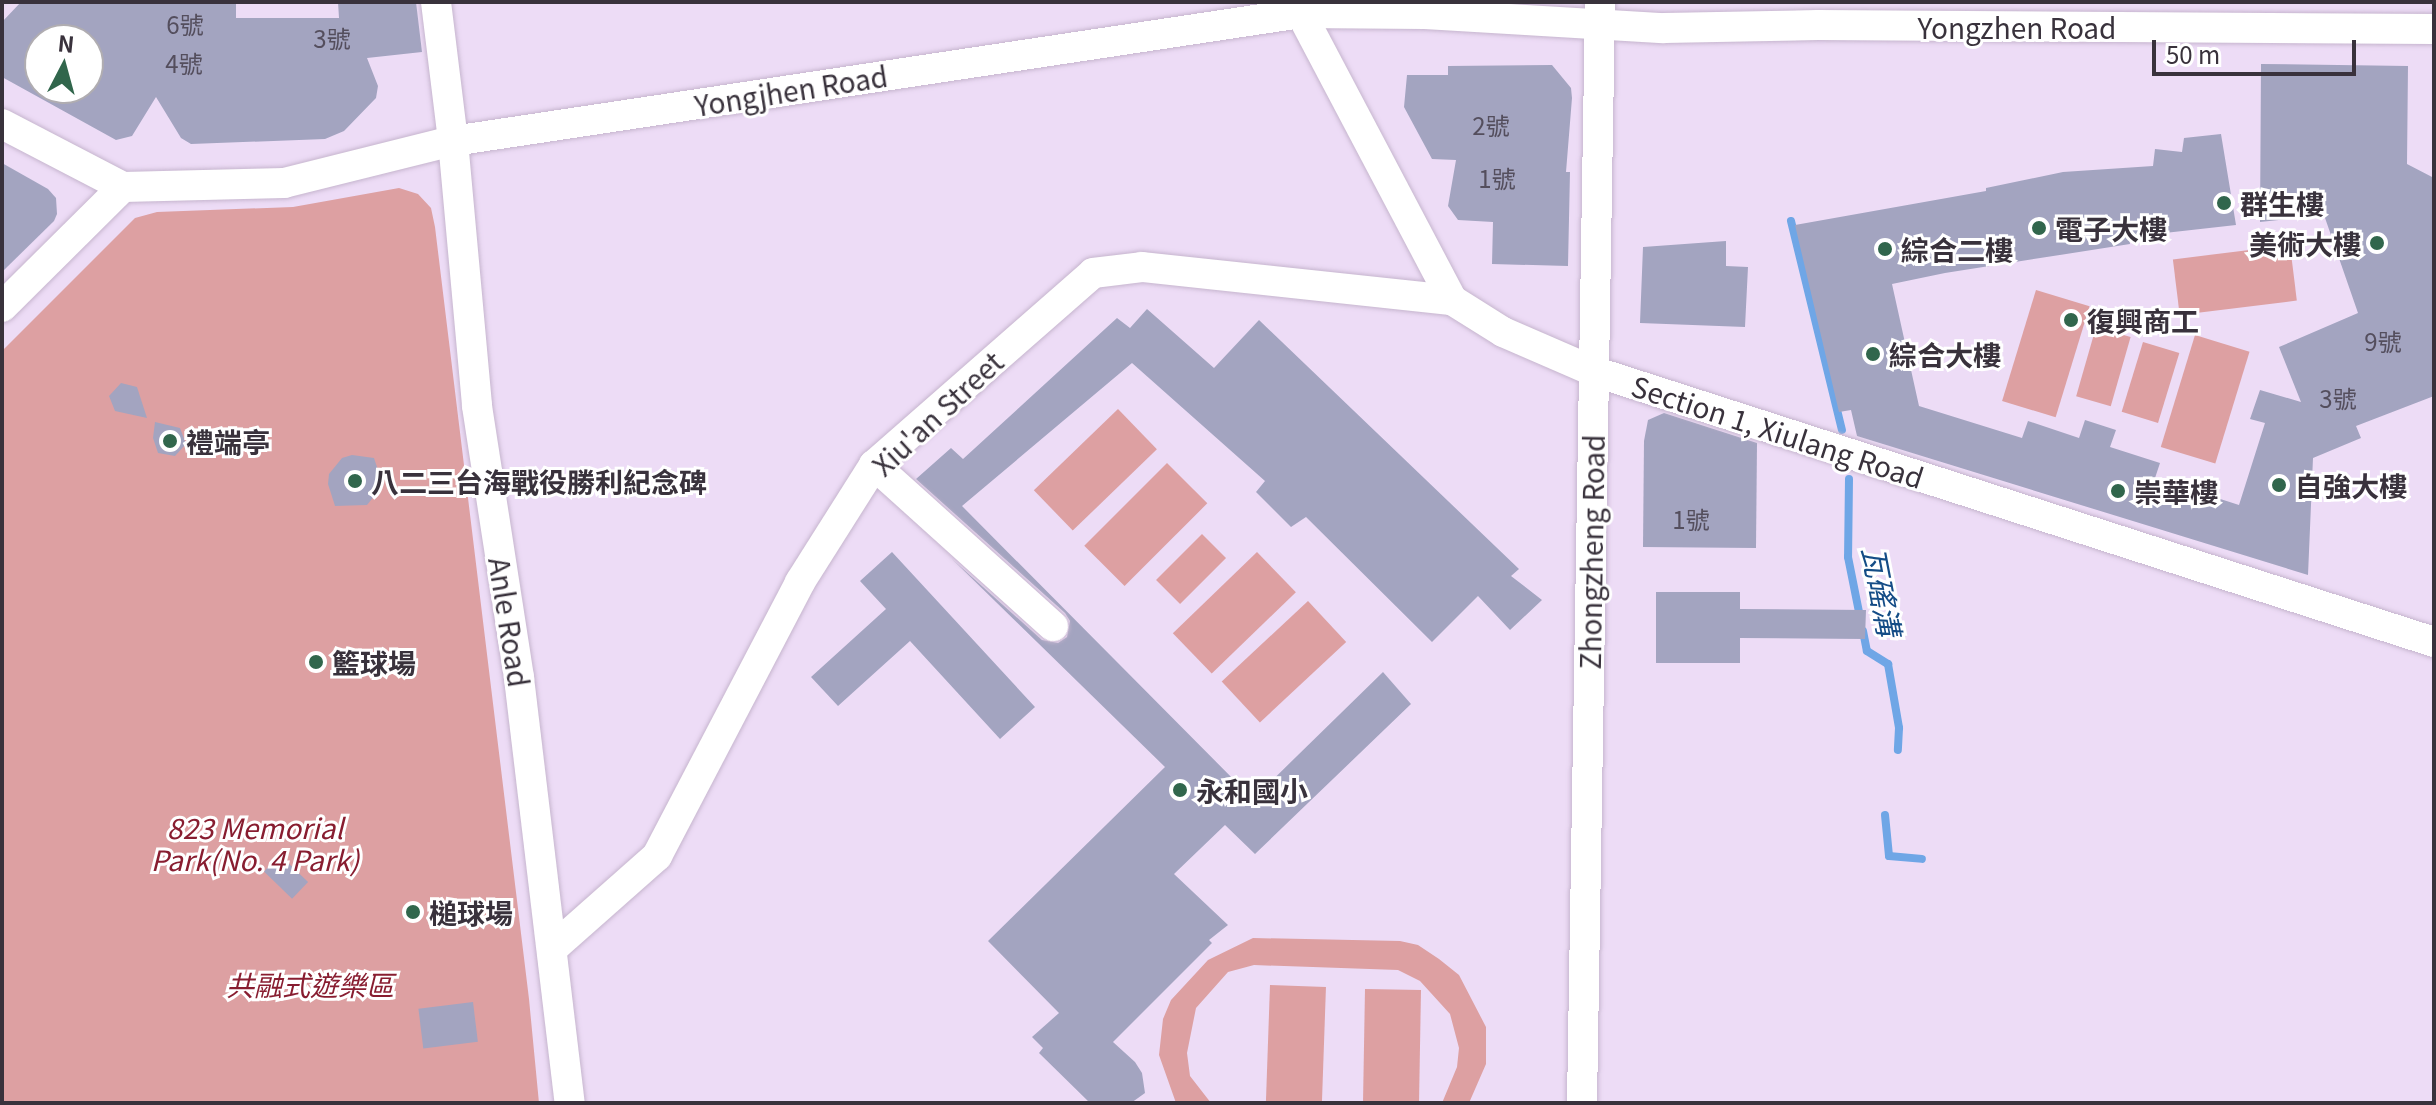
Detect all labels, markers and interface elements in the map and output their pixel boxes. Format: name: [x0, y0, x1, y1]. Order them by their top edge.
house number: 6號: [166, 10, 204, 38]
street label: Yongzhen Road: [1918, 10, 2116, 44]
north arrow: [24, 24, 104, 104]
house number: 3號: [313, 24, 351, 52]
scale bar: [2156, 24, 2360, 74]
text: N: [56, 25, 76, 59]
text: 50 m: [2166, 36, 2220, 71]
house number: 4號: [165, 49, 203, 77]
street label: Yongjhen Road: [692, 58, 890, 122]
house number: 2號: [1472, 111, 1510, 139]
house number: 1號: [1478, 164, 1516, 192]
place label: 群生樓: [2240, 186, 2324, 220]
marker: 群生樓: [2215, 194, 2233, 212]
place label: 電子大樓: [2055, 211, 2167, 245]
marker: 電子大樓: [2030, 219, 2048, 237]
place label: 美術大樓: [2249, 226, 2361, 260]
place label: 綜合二樓: [1901, 232, 2013, 266]
marker: 美術大樓: [2368, 234, 2386, 252]
marker: 綜合二樓: [1876, 240, 1894, 258]
place label: 復興商工: [2087, 303, 2199, 337]
marker: 復興商工: [2062, 311, 2080, 329]
house number: 9號: [2364, 327, 2402, 355]
place label: 綜合大樓: [1889, 337, 2001, 371]
street label: Xiu'an Street: [865, 344, 1009, 482]
marker: 綜合大樓: [1864, 345, 1882, 363]
street label: Section 1, Xiulang Road: [1628, 368, 1928, 494]
house number: 3號: [2319, 384, 2357, 412]
place label: 禮端亭: [186, 424, 270, 458]
marker: 禮端亭: [161, 432, 179, 450]
street label: Zhongzheng Road: [1572, 434, 1610, 670]
place label: 八二三台海戰役勝利紀念碑: [371, 464, 707, 498]
place label: 自強大樓: [2295, 468, 2407, 502]
marker: 八二三台海戰役勝利紀念碑: [346, 472, 364, 490]
place label: 崇華樓: [2134, 474, 2218, 508]
marker: 自強大樓: [2270, 476, 2288, 494]
marker: 崇華樓: [2109, 482, 2127, 500]
house number: 1號: [1672, 505, 1710, 533]
water label: 瓦磘溝: [1857, 543, 1909, 639]
street label: Anle Road: [483, 555, 537, 689]
place label: 籃球場: [332, 645, 416, 679]
marker: 籃球場: [307, 653, 325, 671]
place label: 永和國小: [1196, 773, 1308, 807]
marker: 永和國小: [1171, 781, 1189, 799]
park label: 823 Memorial Park(No. 4 Park): [151, 810, 359, 876]
place label: 槌球場: [429, 895, 513, 929]
marker: 槌球場: [404, 903, 422, 921]
park label: 共融式遊樂區: [226, 967, 394, 1001]

